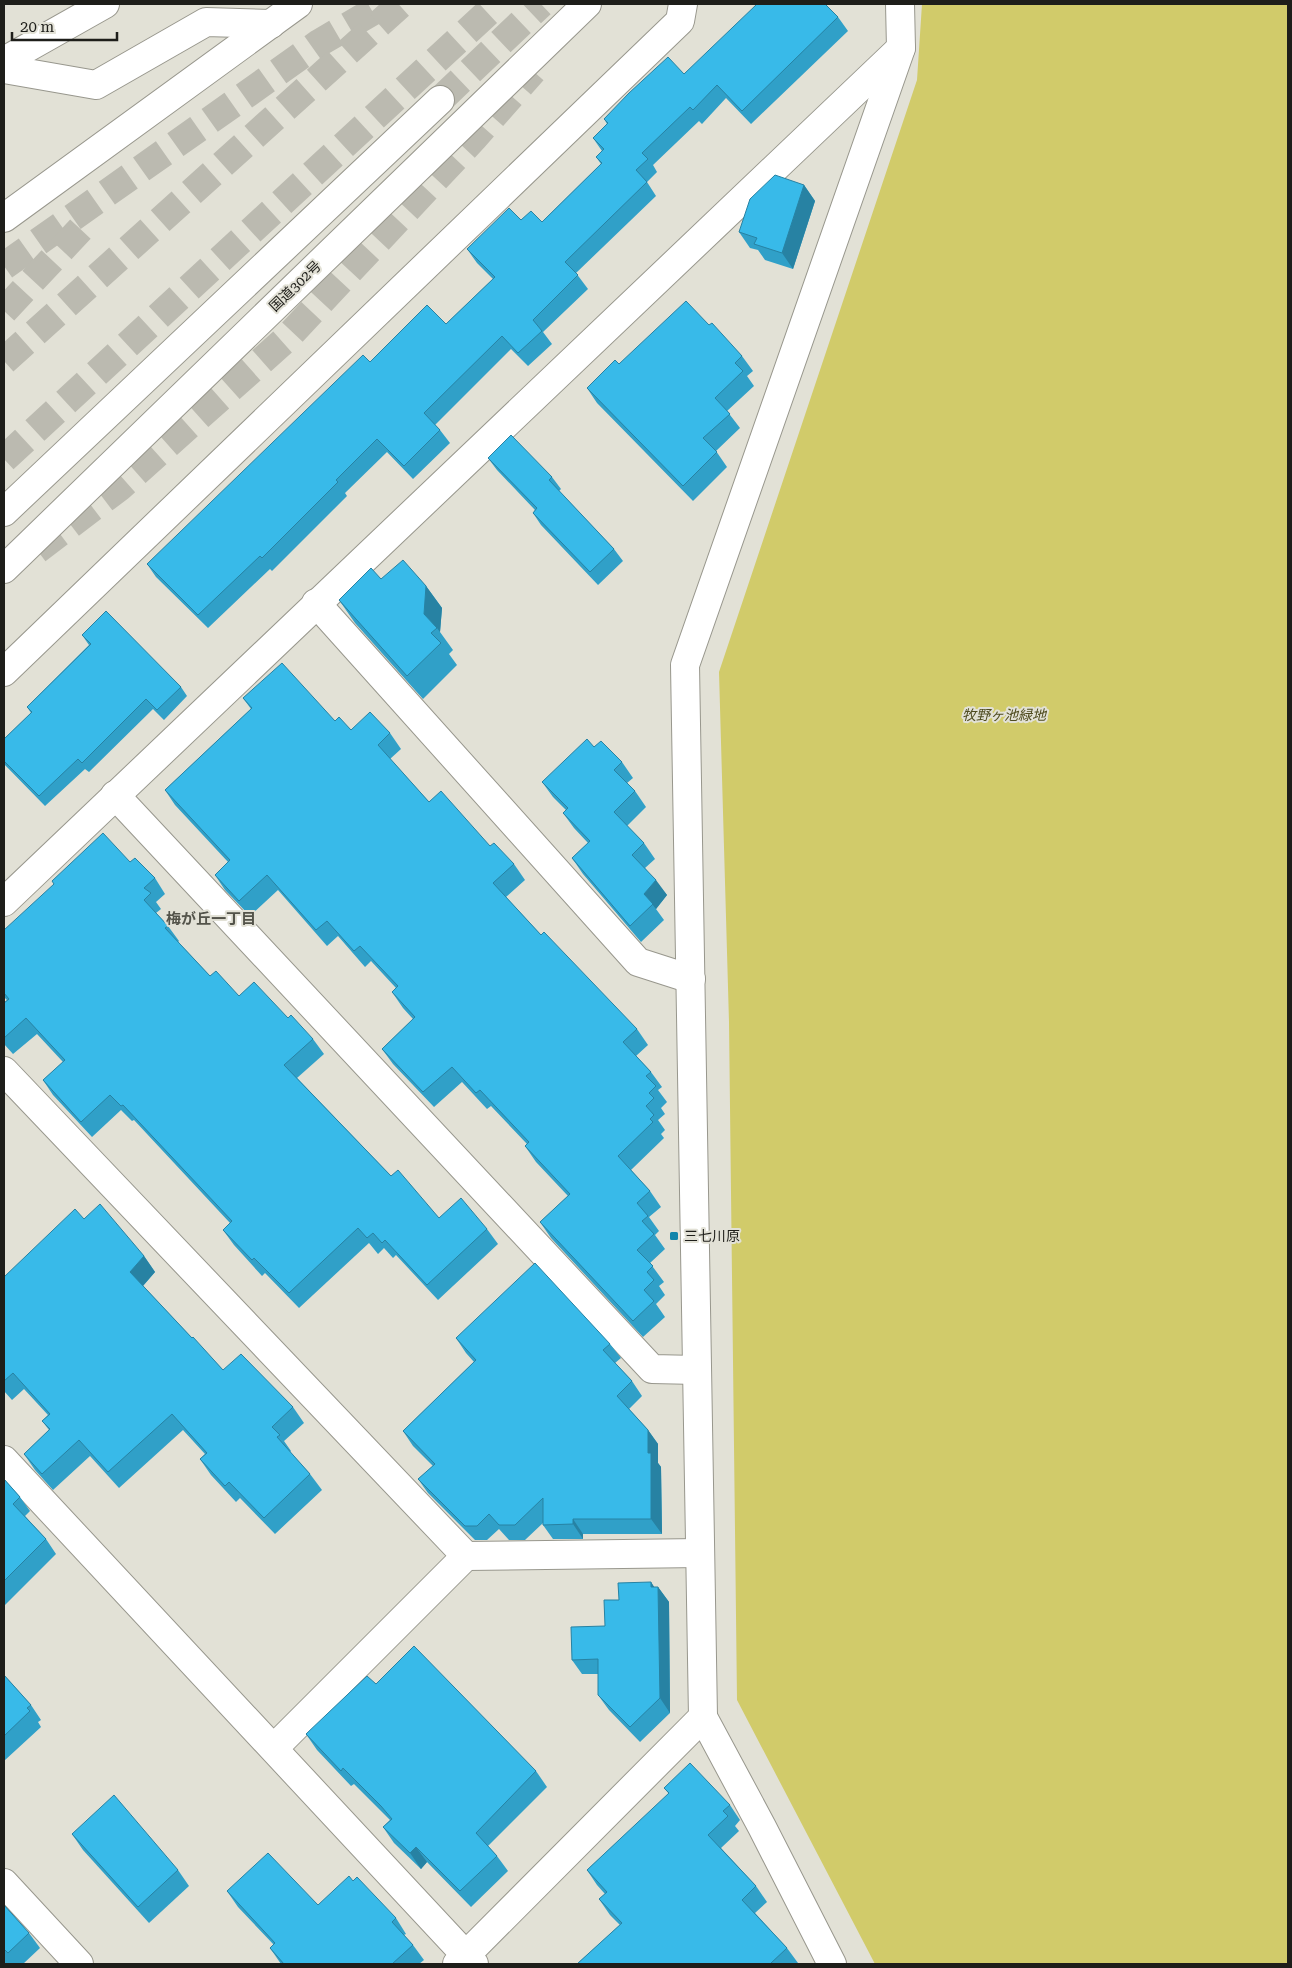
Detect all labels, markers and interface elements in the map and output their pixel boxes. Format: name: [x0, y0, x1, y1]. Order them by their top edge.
scale bar: [12, 10, 118, 42]
text: 20 m: [20, 18, 55, 36]
street label: 国道302号: [266, 257, 324, 315]
park label: 牧野ヶ池緑地: [962, 707, 1048, 723]
district label: 梅が丘一丁目: [166, 910, 256, 928]
place label: 三七川原: [684, 1228, 740, 1244]
marker: 三七川原: [668, 1230, 680, 1242]

